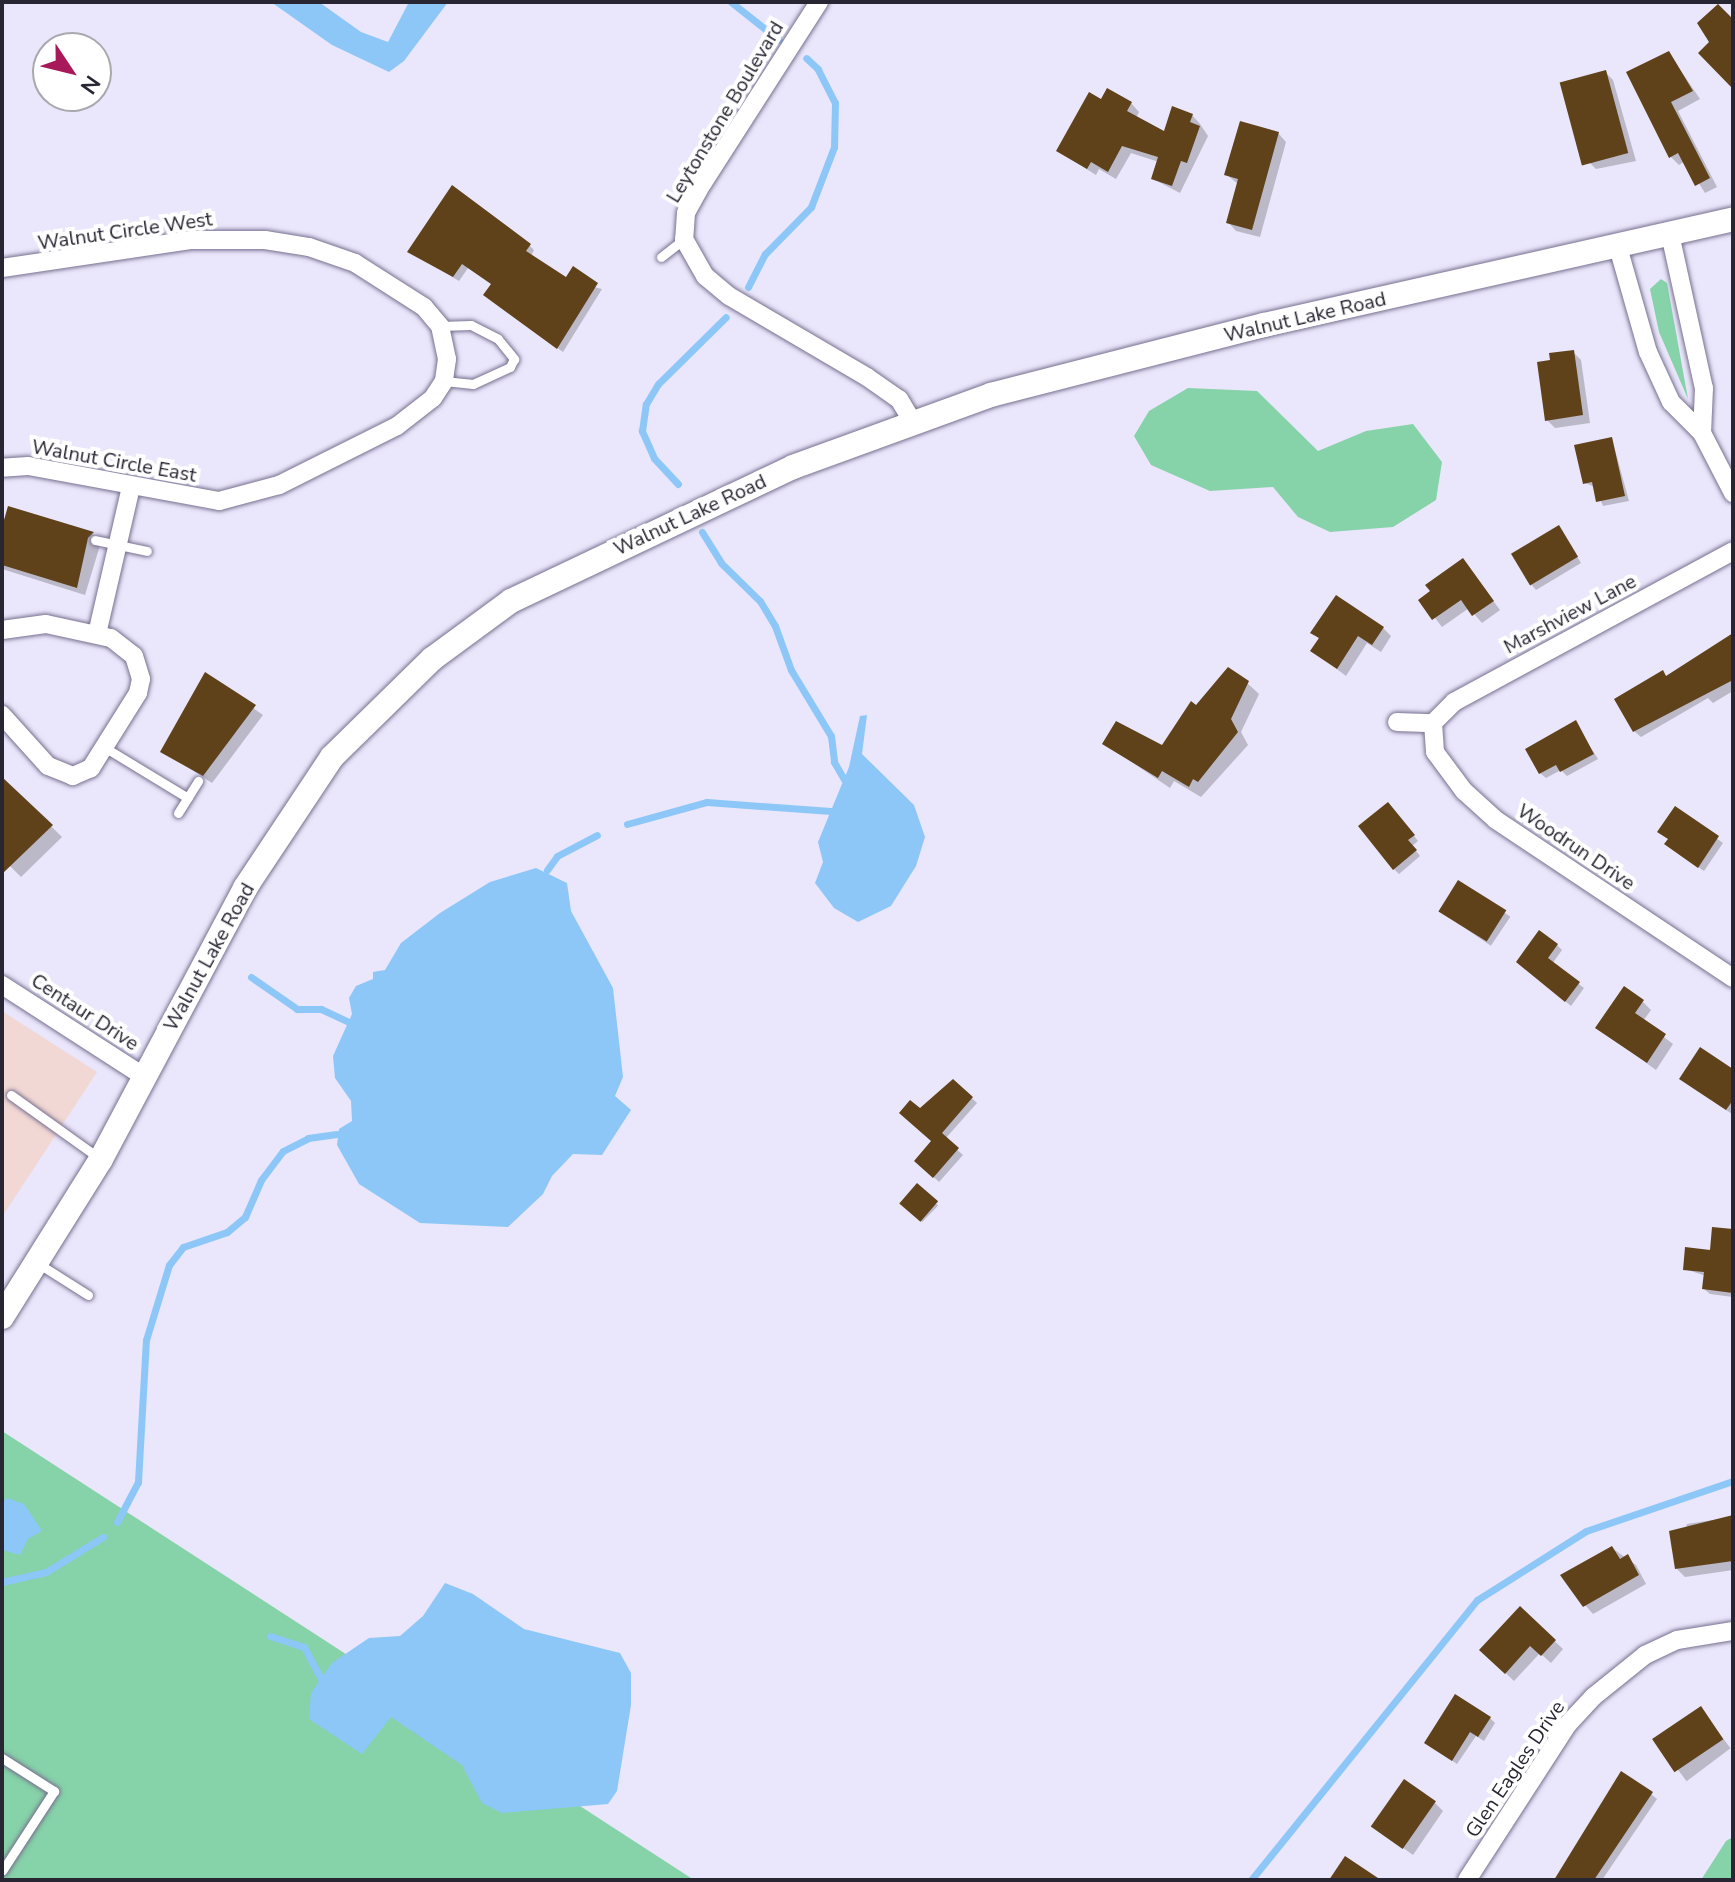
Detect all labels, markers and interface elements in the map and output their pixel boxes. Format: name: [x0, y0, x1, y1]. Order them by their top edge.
street label: Leytonstone Boulevard: [661, 17, 789, 207]
north arrow: [32, 32, 112, 112]
text: N: [73, 69, 107, 100]
street label: Walnut Circle West: [36, 207, 214, 255]
street label: Walnut Lake Road: [1222, 287, 1388, 347]
street label: Walnut Circle East: [30, 435, 198, 487]
street label: Walnut Lake Road: [610, 469, 770, 561]
street label: Marshview Lane: [1500, 569, 1640, 659]
street label: Woodrun Drive: [1512, 799, 1640, 895]
street label: Walnut Lake Road: [158, 879, 260, 1035]
street label: Centaur Drive: [27, 968, 143, 1056]
street label: Glen Eagles Drive: [1460, 1696, 1570, 1842]

